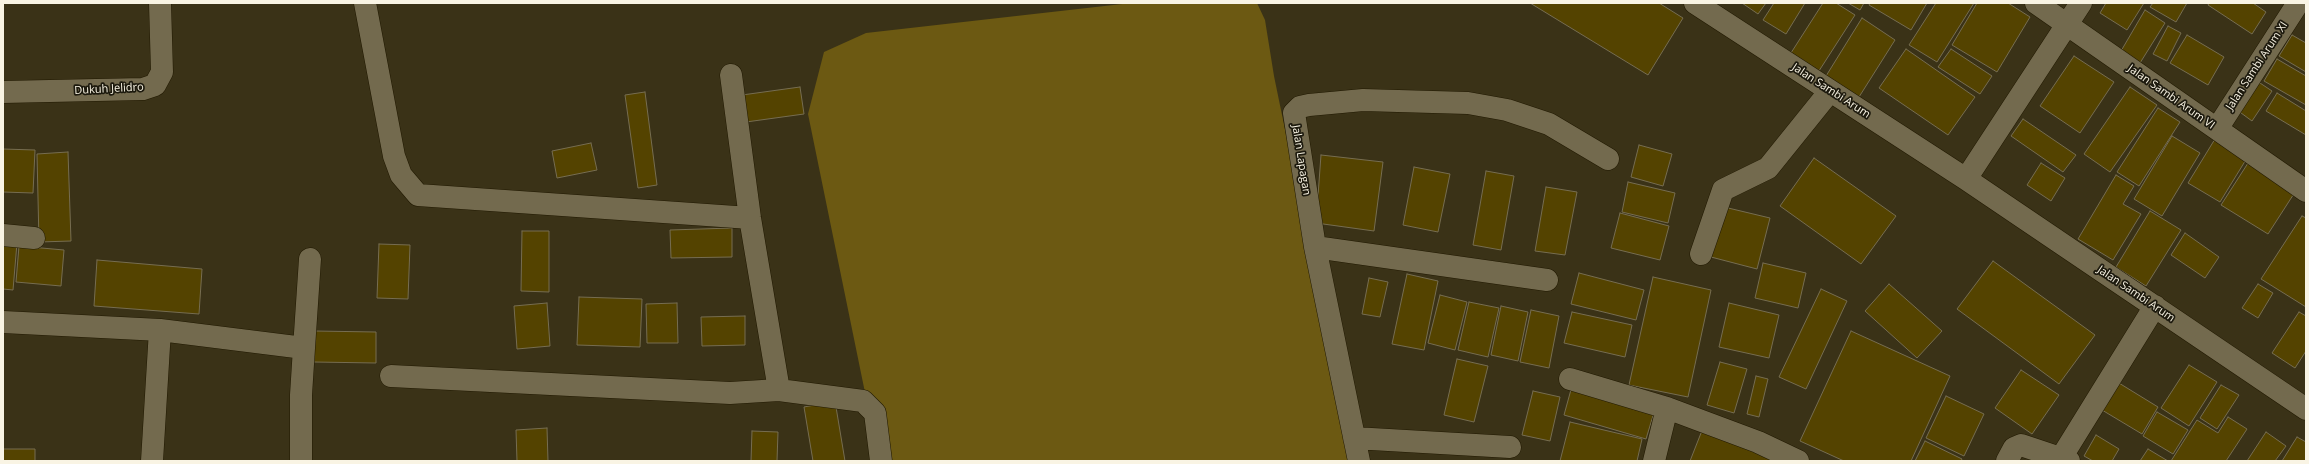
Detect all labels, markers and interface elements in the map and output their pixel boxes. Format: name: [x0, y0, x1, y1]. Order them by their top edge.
street label: Jalan Sambi Arum XI: [2223, 19, 2291, 113]
street label: Jalan Sambi Arum: [1789, 61, 1873, 121]
street label: Jalan Sambi Arum VI: [2125, 62, 2217, 132]
street label: Dukuh Jelidro: [74, 81, 144, 97]
street label: Jalan Lapagan: [1289, 124, 1313, 196]
street label: Jalan Sambi Arum: [2095, 263, 2177, 325]

